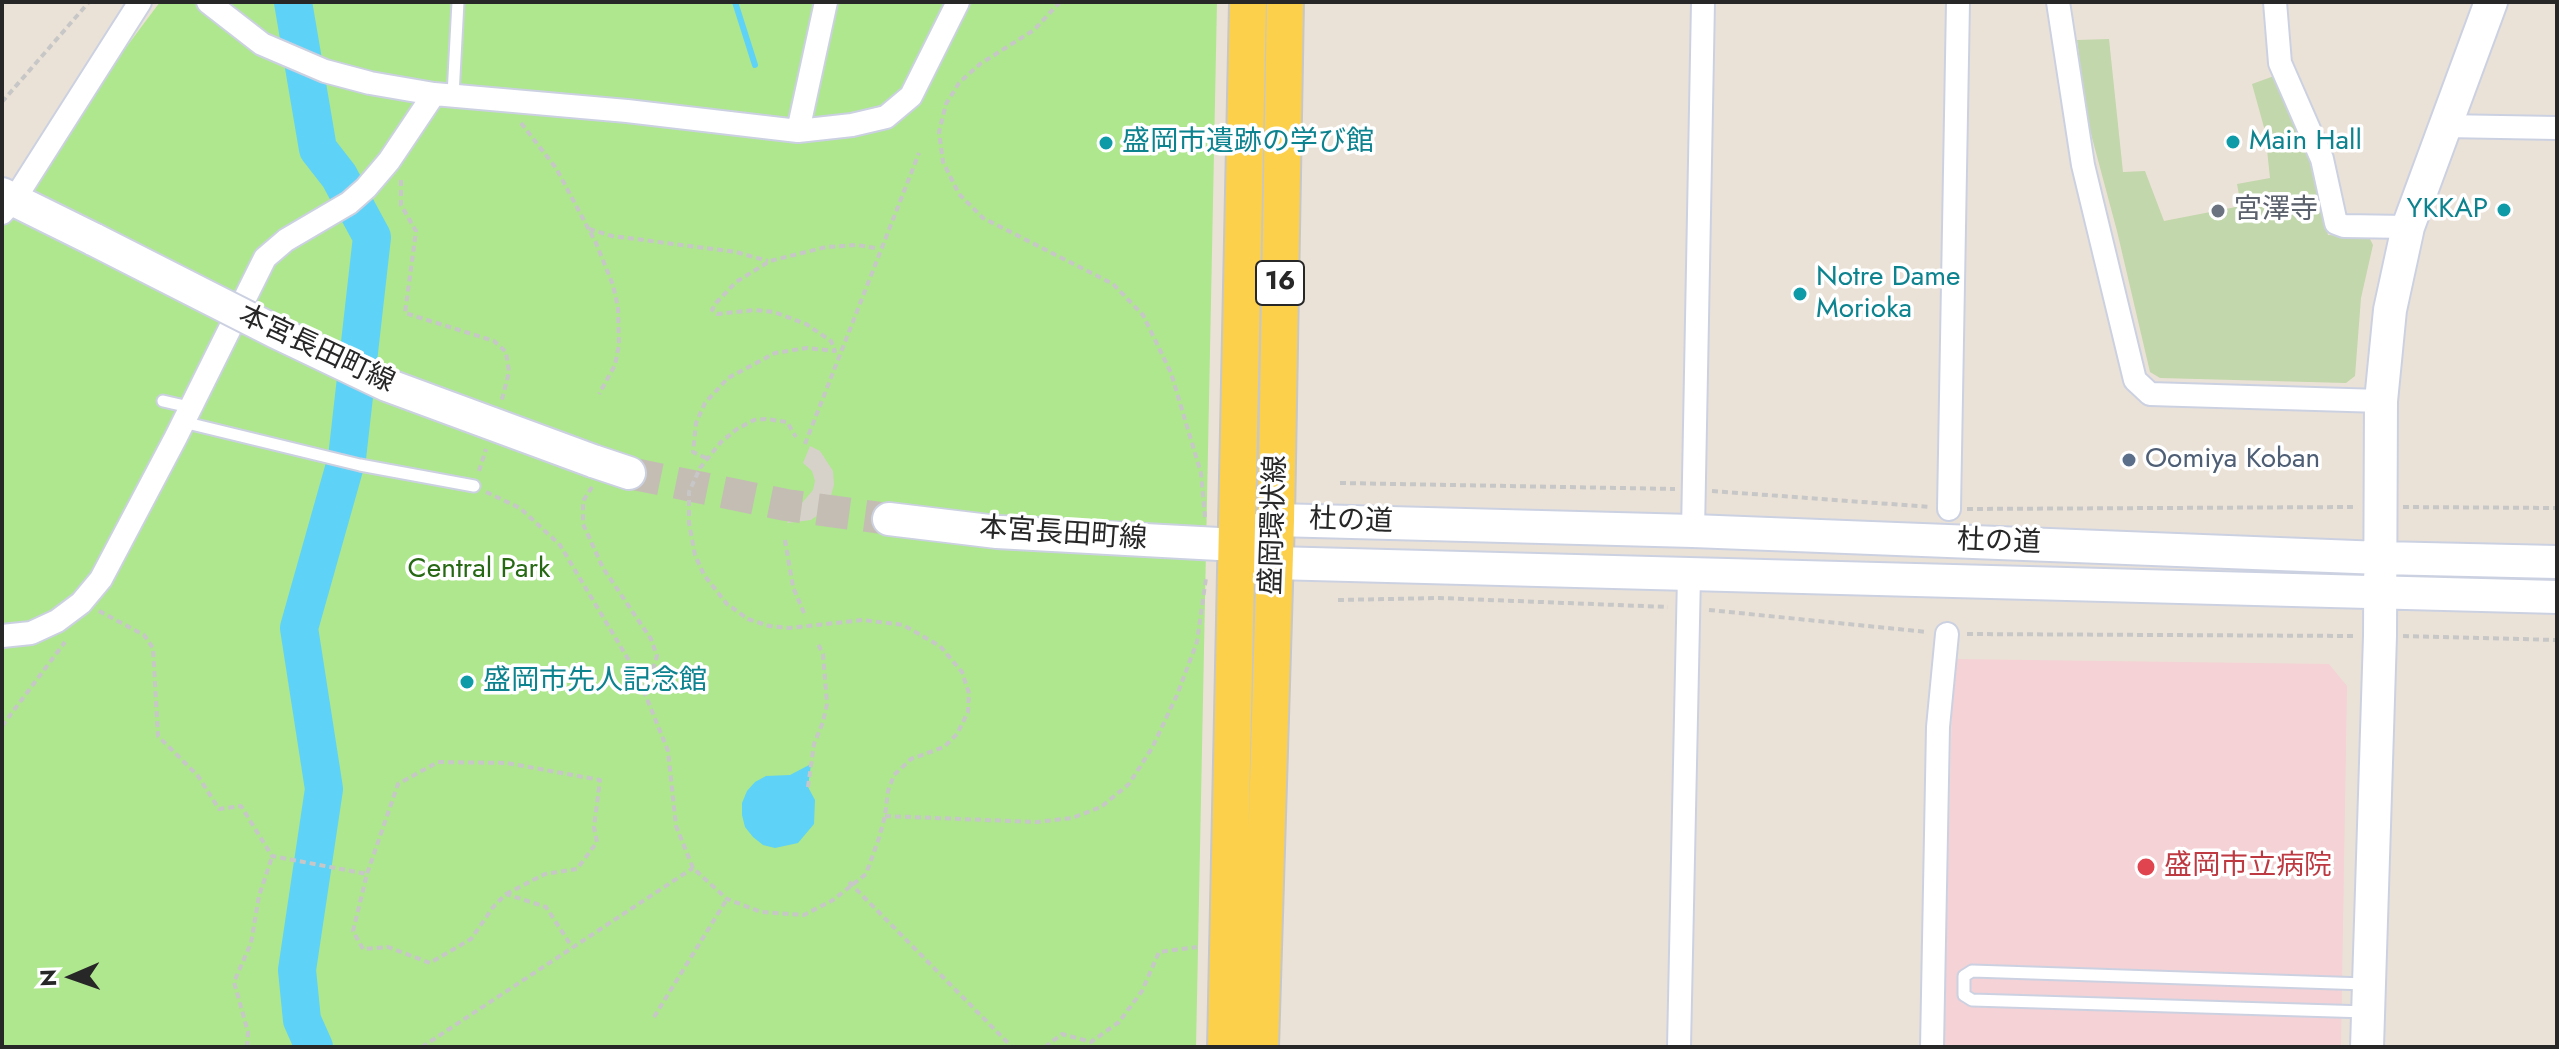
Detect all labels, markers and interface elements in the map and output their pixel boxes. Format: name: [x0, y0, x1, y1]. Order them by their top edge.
place label: Main Hall: [2249, 125, 2362, 159]
place label: 盛岡市遺跡の学び館: [1122, 126, 1374, 160]
marker: Main Hall: [2224, 133, 2242, 151]
marker: 盛岡市遺跡の学び館: [1097, 134, 1115, 152]
place label: YKKAP: [2407, 193, 2488, 227]
place label: 宮澤寺: [2234, 194, 2318, 228]
marker: YKKAP: [2495, 201, 2513, 219]
marker: 宮澤寺: [2209, 202, 2227, 220]
road number: 16: [1256, 261, 1304, 305]
place label: Notre Dame Morioka: [1816, 261, 1960, 327]
marker: Notre Dame Morioka: [1791, 285, 1809, 303]
street label: 本宮長田町線: [233, 299, 399, 401]
place label: Oomiya Koban: [2145, 443, 2320, 477]
marker: Oomiya Koban: [2120, 451, 2138, 469]
street label: 盛岡環状線: [1256, 454, 1294, 596]
street label: 杜の道: [1308, 504, 1394, 540]
street label: 本宮長田町線: [978, 512, 1148, 558]
street label: 杜の道: [1956, 525, 2042, 561]
park label: Central Park: [408, 553, 550, 587]
place label: 盛岡市先人記念館: [483, 665, 707, 699]
marker: 盛岡市先人記念館: [458, 673, 476, 691]
place label: 盛岡市立病院: [2164, 850, 2332, 884]
marker: 盛岡市立病院: [2135, 856, 2157, 878]
north arrow: [32, 937, 112, 1017]
text: N: [32, 969, 64, 987]

